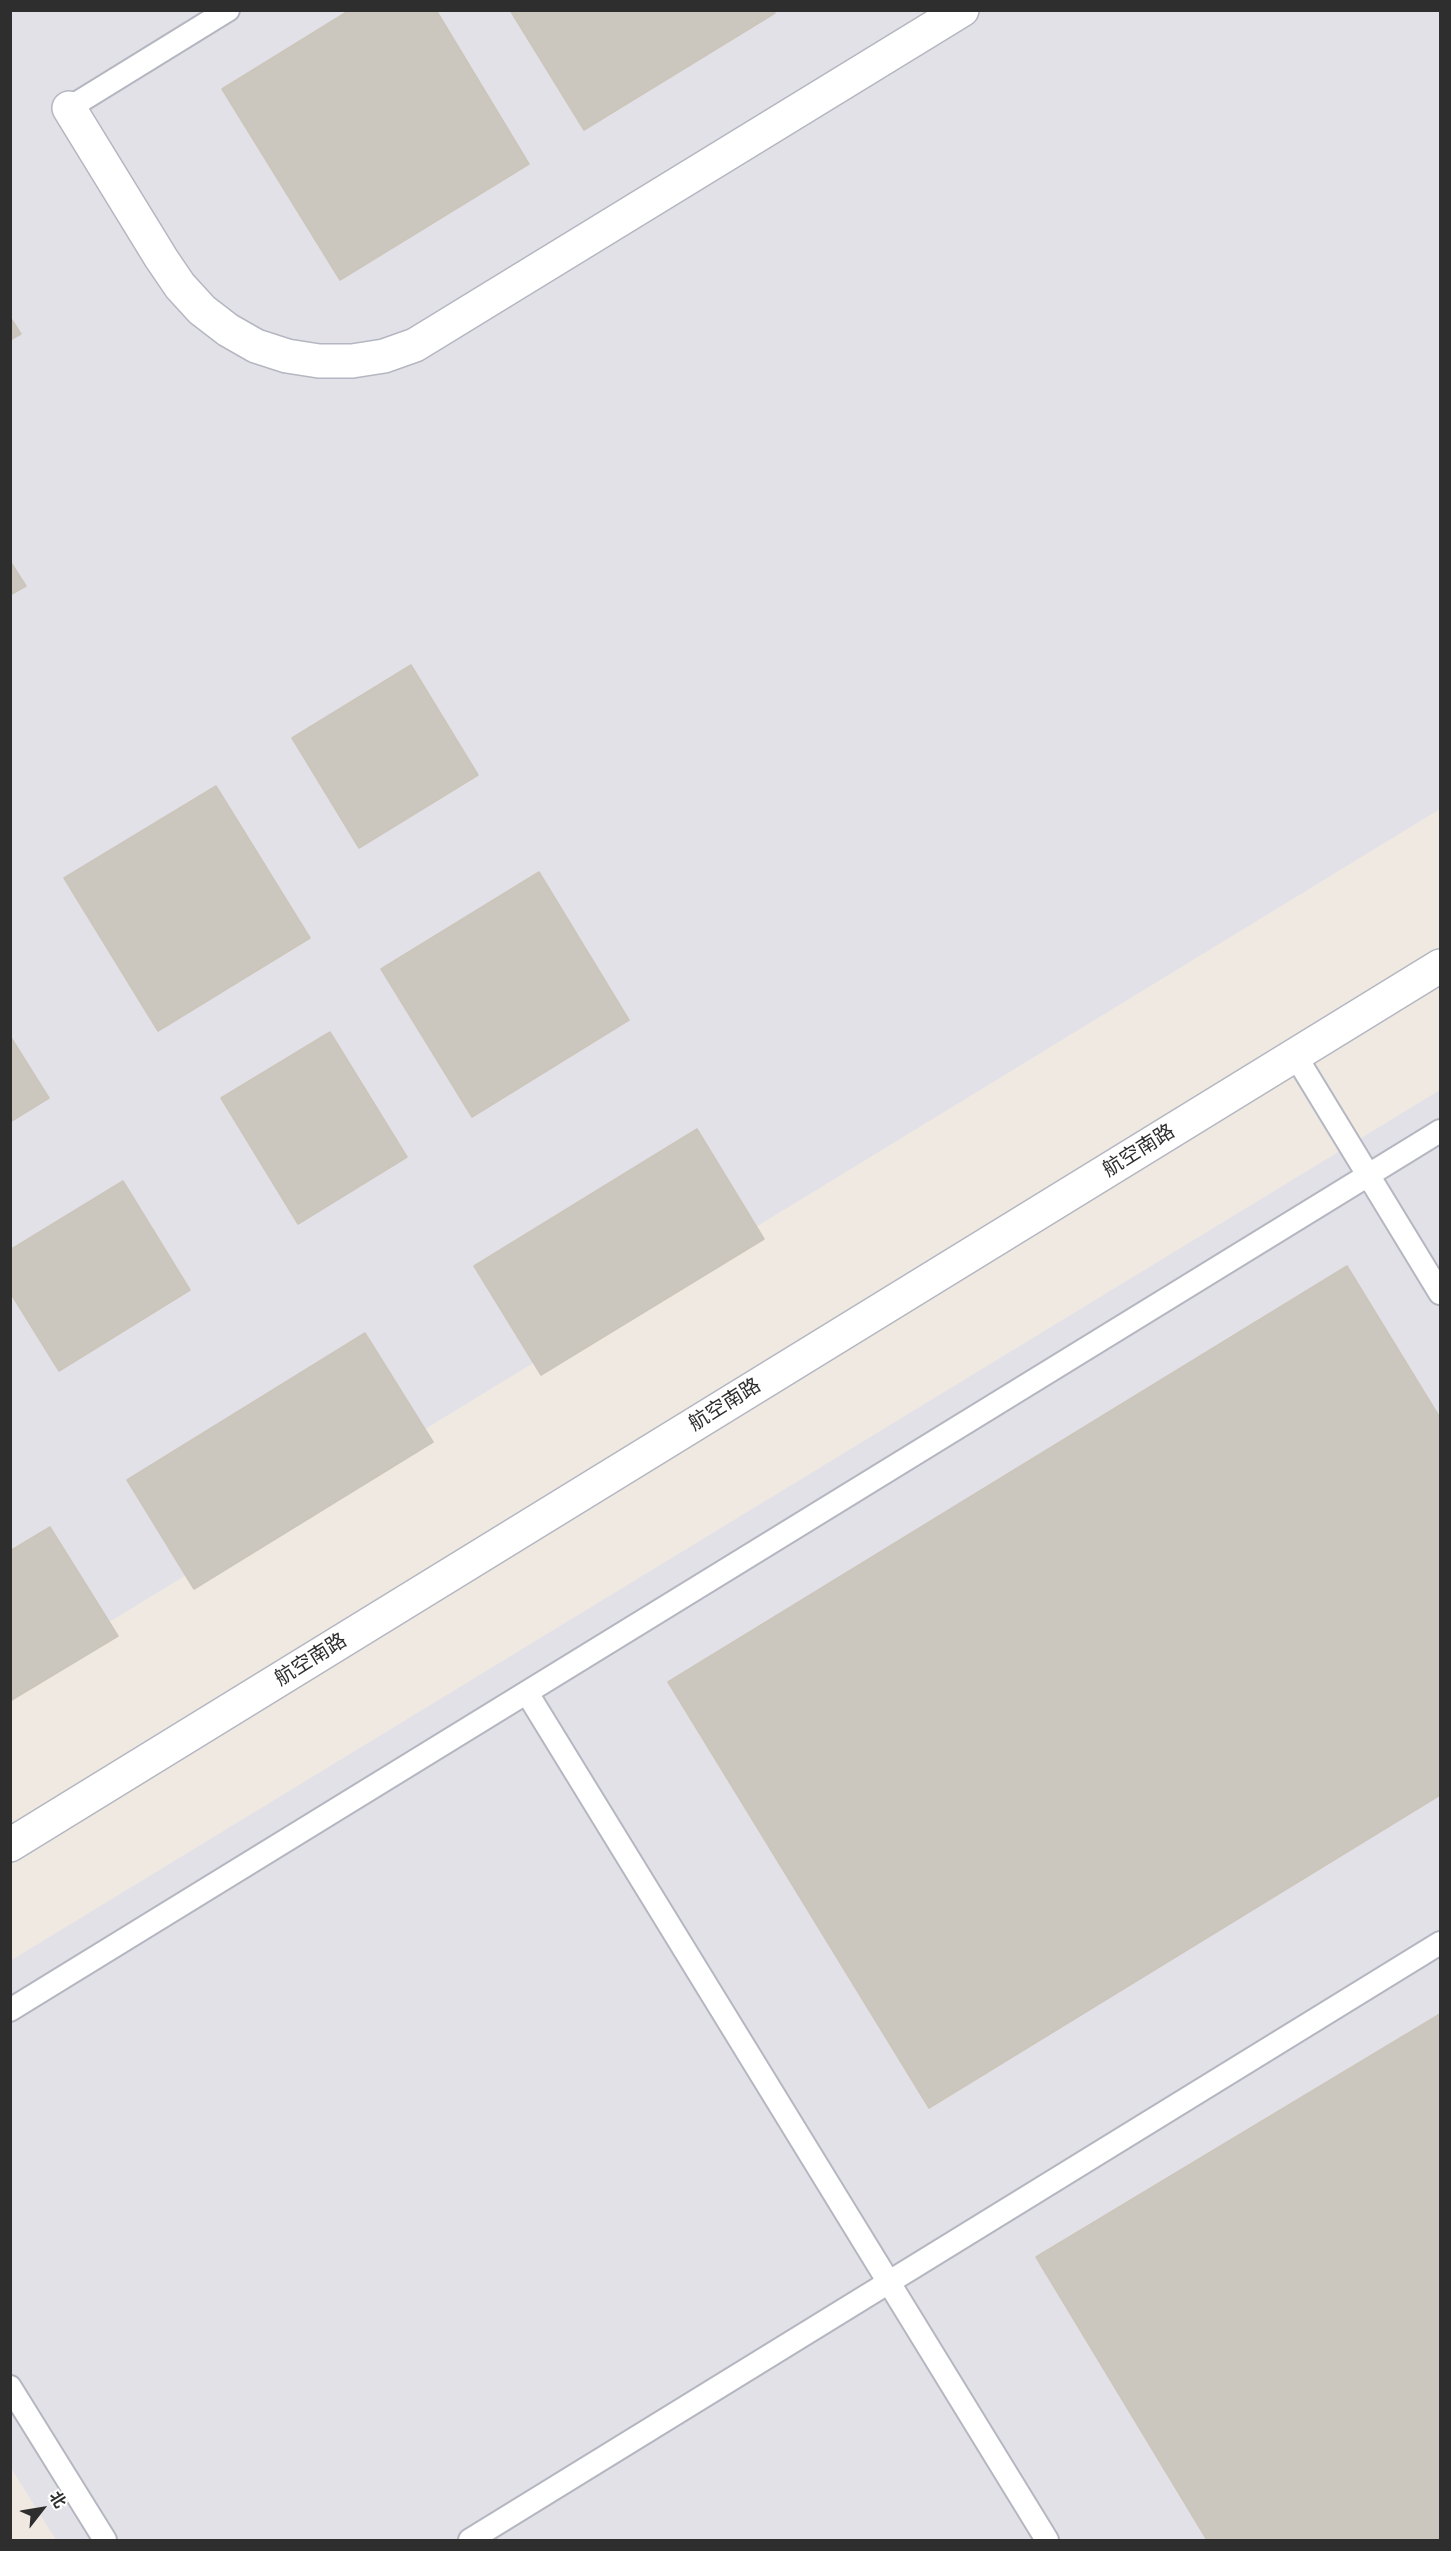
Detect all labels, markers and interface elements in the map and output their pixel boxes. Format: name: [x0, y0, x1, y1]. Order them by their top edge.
street label: 航空南路: [1099, 1120, 1179, 1182]
street label: 航空南路: [685, 1374, 765, 1436]
street label: 航空南路: [271, 1629, 351, 1691]
north arrow: [12, 2479, 72, 2539]
text: 北: [46, 2488, 70, 2511]

